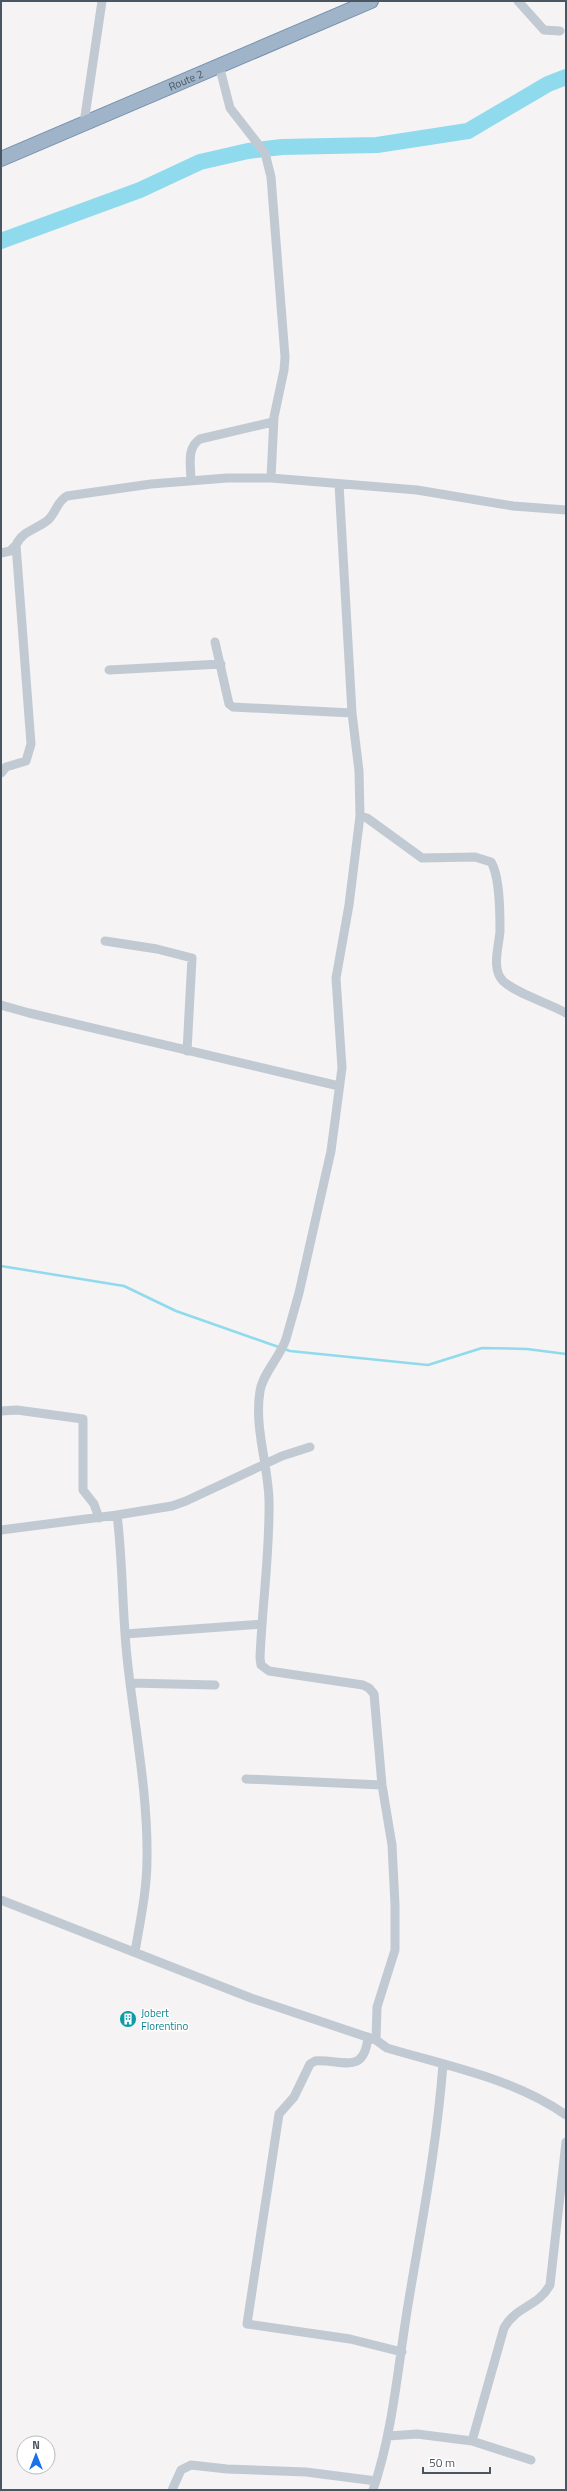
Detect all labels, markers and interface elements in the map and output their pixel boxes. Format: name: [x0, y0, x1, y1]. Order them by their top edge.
street label: Route 2: [166, 66, 206, 95]
place label: Jobert Florentino: [141, 2005, 188, 2034]
building icon: Jobert Florentino: [118, 2009, 138, 2029]
north arrow: [16, 2435, 56, 2475]
text: N: [32, 2437, 40, 2453]
scale bar: [423, 2449, 490, 2475]
text: 50 m: [429, 2453, 455, 2472]

